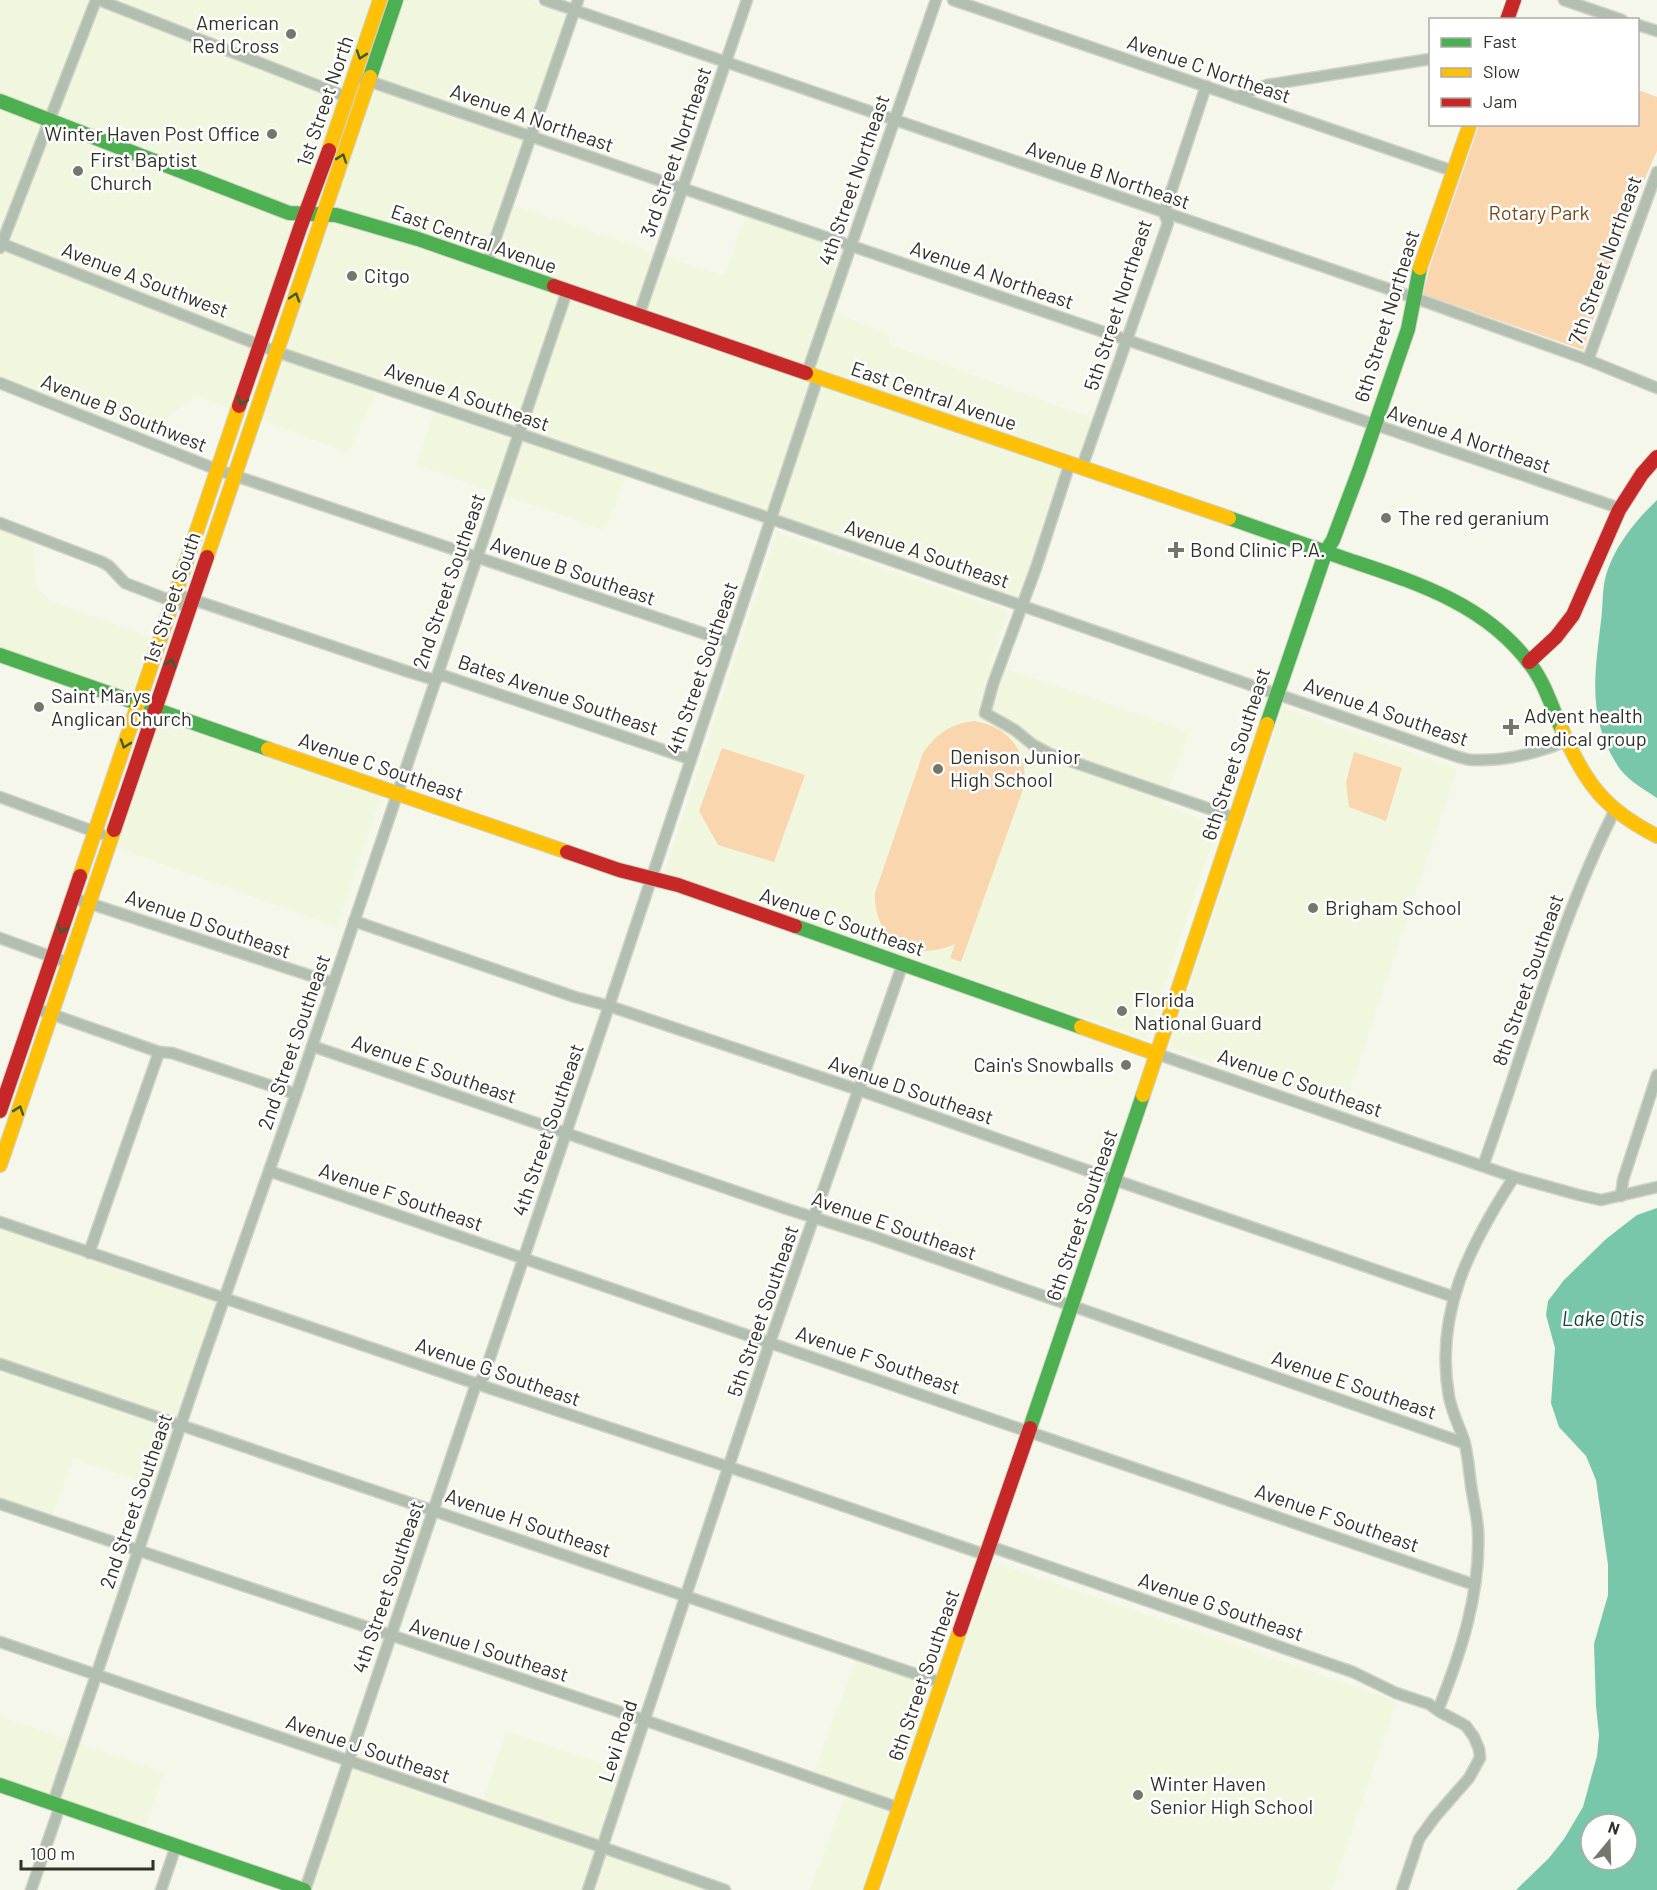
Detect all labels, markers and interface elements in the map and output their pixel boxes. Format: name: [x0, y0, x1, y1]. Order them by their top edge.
place label: American Red Cross: [192, 10, 279, 57]
legend: [1429, 18, 1639, 126]
marker: American Red Cross: [284, 27, 298, 41]
street label: Avenue C Northeast: [1124, 29, 1294, 107]
text: Fast: [1483, 30, 1517, 52]
street label: 1st Street North: [290, 32, 358, 169]
one-way arrow: [356, 49, 369, 60]
text: Slow: [1483, 60, 1520, 82]
street label: 3rd Street Northeast: [635, 63, 715, 240]
street label: Avenue A Northeast: [447, 78, 617, 156]
text: Jam: [1483, 90, 1517, 112]
street label: 4th Street Northeast: [813, 91, 894, 268]
place label: Winter Haven Post Office: [44, 121, 260, 145]
marker: Winter Haven Post Office: [265, 127, 279, 141]
street label: Avenue B Northeast: [1023, 135, 1193, 213]
place label: First Baptist Church: [90, 147, 198, 194]
one-way arrow: [335, 153, 347, 164]
marker: First Baptist Church: [71, 164, 85, 178]
street label: 7th Street Northeast: [1562, 172, 1646, 347]
street label: East Central Avenue: [388, 198, 560, 278]
park label: Rotary Park: [1489, 200, 1589, 224]
street label: 5th Street Northeast: [1078, 216, 1156, 393]
street label: 6th Street Northeast: [1348, 227, 1424, 405]
street label: Avenue A Northeast: [907, 235, 1077, 313]
street label: Avenue A Southwest: [59, 236, 232, 322]
place label: Citgo: [364, 263, 410, 287]
marker: Citgo: [345, 269, 359, 283]
one-way arrow: [288, 292, 300, 303]
street label: East Central Avenue: [848, 355, 1020, 435]
street label: Avenue A Southeast: [382, 357, 553, 435]
street label: Avenue B Southwest: [38, 368, 211, 456]
one-way arrow: [236, 395, 249, 406]
street label: Avenue A Northeast: [1384, 399, 1554, 477]
street label: 2nd Street Southeast: [407, 490, 489, 671]
place label: The red geranium: [1398, 505, 1549, 529]
marker: The red geranium: [1379, 511, 1393, 525]
street label: Avenue A Southeast: [842, 514, 1013, 592]
street label: 1st Street South: [137, 529, 205, 667]
street label: Avenue B Southeast: [488, 531, 659, 610]
place label: Bond Clinic P.A.: [1190, 537, 1326, 561]
marker: Bond Clinic P.A.: [1167, 541, 1185, 559]
street label: 4th Street Southeast: [660, 578, 742, 757]
street label: Bates Avenue Southeast: [455, 649, 662, 740]
one-way arrow: [164, 658, 176, 669]
street label: 6th Street Southeast: [1196, 664, 1274, 843]
street label: Avenue A Southeast: [1301, 672, 1472, 750]
place label: Saint Marys Anglican Church: [51, 683, 192, 730]
marker: Saint Marys Anglican Church: [32, 700, 46, 714]
place label: Advent health medical group: [1524, 703, 1647, 750]
marker: Advent health medical group: [1502, 718, 1520, 736]
street label: Avenue C Southeast: [296, 727, 467, 805]
one-way arrow: [119, 739, 132, 749]
place label: Denison Junior High School: [950, 744, 1081, 791]
marker: Denison Junior High School: [931, 762, 945, 776]
street label: Avenue C Southeast: [757, 882, 928, 960]
street label: Avenue D Southeast: [123, 884, 294, 963]
street label: 8th Street Southeast: [1486, 891, 1568, 1069]
place label: Brigham School: [1325, 895, 1461, 919]
marker: Brigham School: [1306, 901, 1320, 915]
one-way arrow: [56, 923, 69, 934]
street label: 2nd Street Southeast: [252, 951, 334, 1132]
place label: Florida National Guard: [1134, 987, 1262, 1034]
marker: Florida National Guard: [1115, 1004, 1129, 1018]
street label: Avenue E Southeast: [349, 1029, 520, 1107]
street label: 4th Street Southeast: [506, 1040, 588, 1219]
street label: Avenue C Southeast: [1215, 1043, 1386, 1121]
street label: Avenue D Southeast: [826, 1050, 997, 1129]
place label: Cain's Snowballs: [974, 1052, 1114, 1076]
marker: Cain's Snowballs: [1119, 1058, 1133, 1072]
one-way arrow: [11, 1105, 24, 1116]
street label: 6th Street Southeast: [1040, 1126, 1122, 1304]
street label: Avenue F Southeast: [316, 1157, 486, 1235]
street label: Avenue E Southeast: [809, 1186, 980, 1264]
street label: 5th Street Southeast: [721, 1222, 803, 1400]
water label: Lake Otis: [1562, 1305, 1644, 1330]
street label: Avenue F Southeast: [793, 1320, 963, 1398]
street label: Avenue G Southeast: [413, 1332, 584, 1411]
street label: Avenue E Southeast: [1269, 1345, 1440, 1423]
street label: 2nd Street Southeast: [94, 1410, 176, 1591]
street label: Avenue F Southeast: [1252, 1478, 1422, 1556]
street label: Avenue H Southeast: [442, 1482, 614, 1562]
street label: 4th Street Southeast: [346, 1497, 428, 1676]
street label: Avenue G Southeast: [1136, 1567, 1307, 1646]
street label: 6th Street Southeast: [882, 1586, 964, 1764]
street label: Avenue I Southeast: [407, 1612, 572, 1686]
street label: Levi Road: [593, 1697, 642, 1785]
street label: Avenue J Southeast: [283, 1709, 454, 1787]
place label: Winter Haven Senior High School: [1150, 1771, 1313, 1818]
marker: Winter Haven Senior High School: [1131, 1788, 1145, 1802]
north arrow: [1579, 1812, 1639, 1872]
text: N: [1606, 1817, 1622, 1838]
scale bar: [21, 1833, 153, 1871]
text: 100 m: [30, 1842, 75, 1864]

